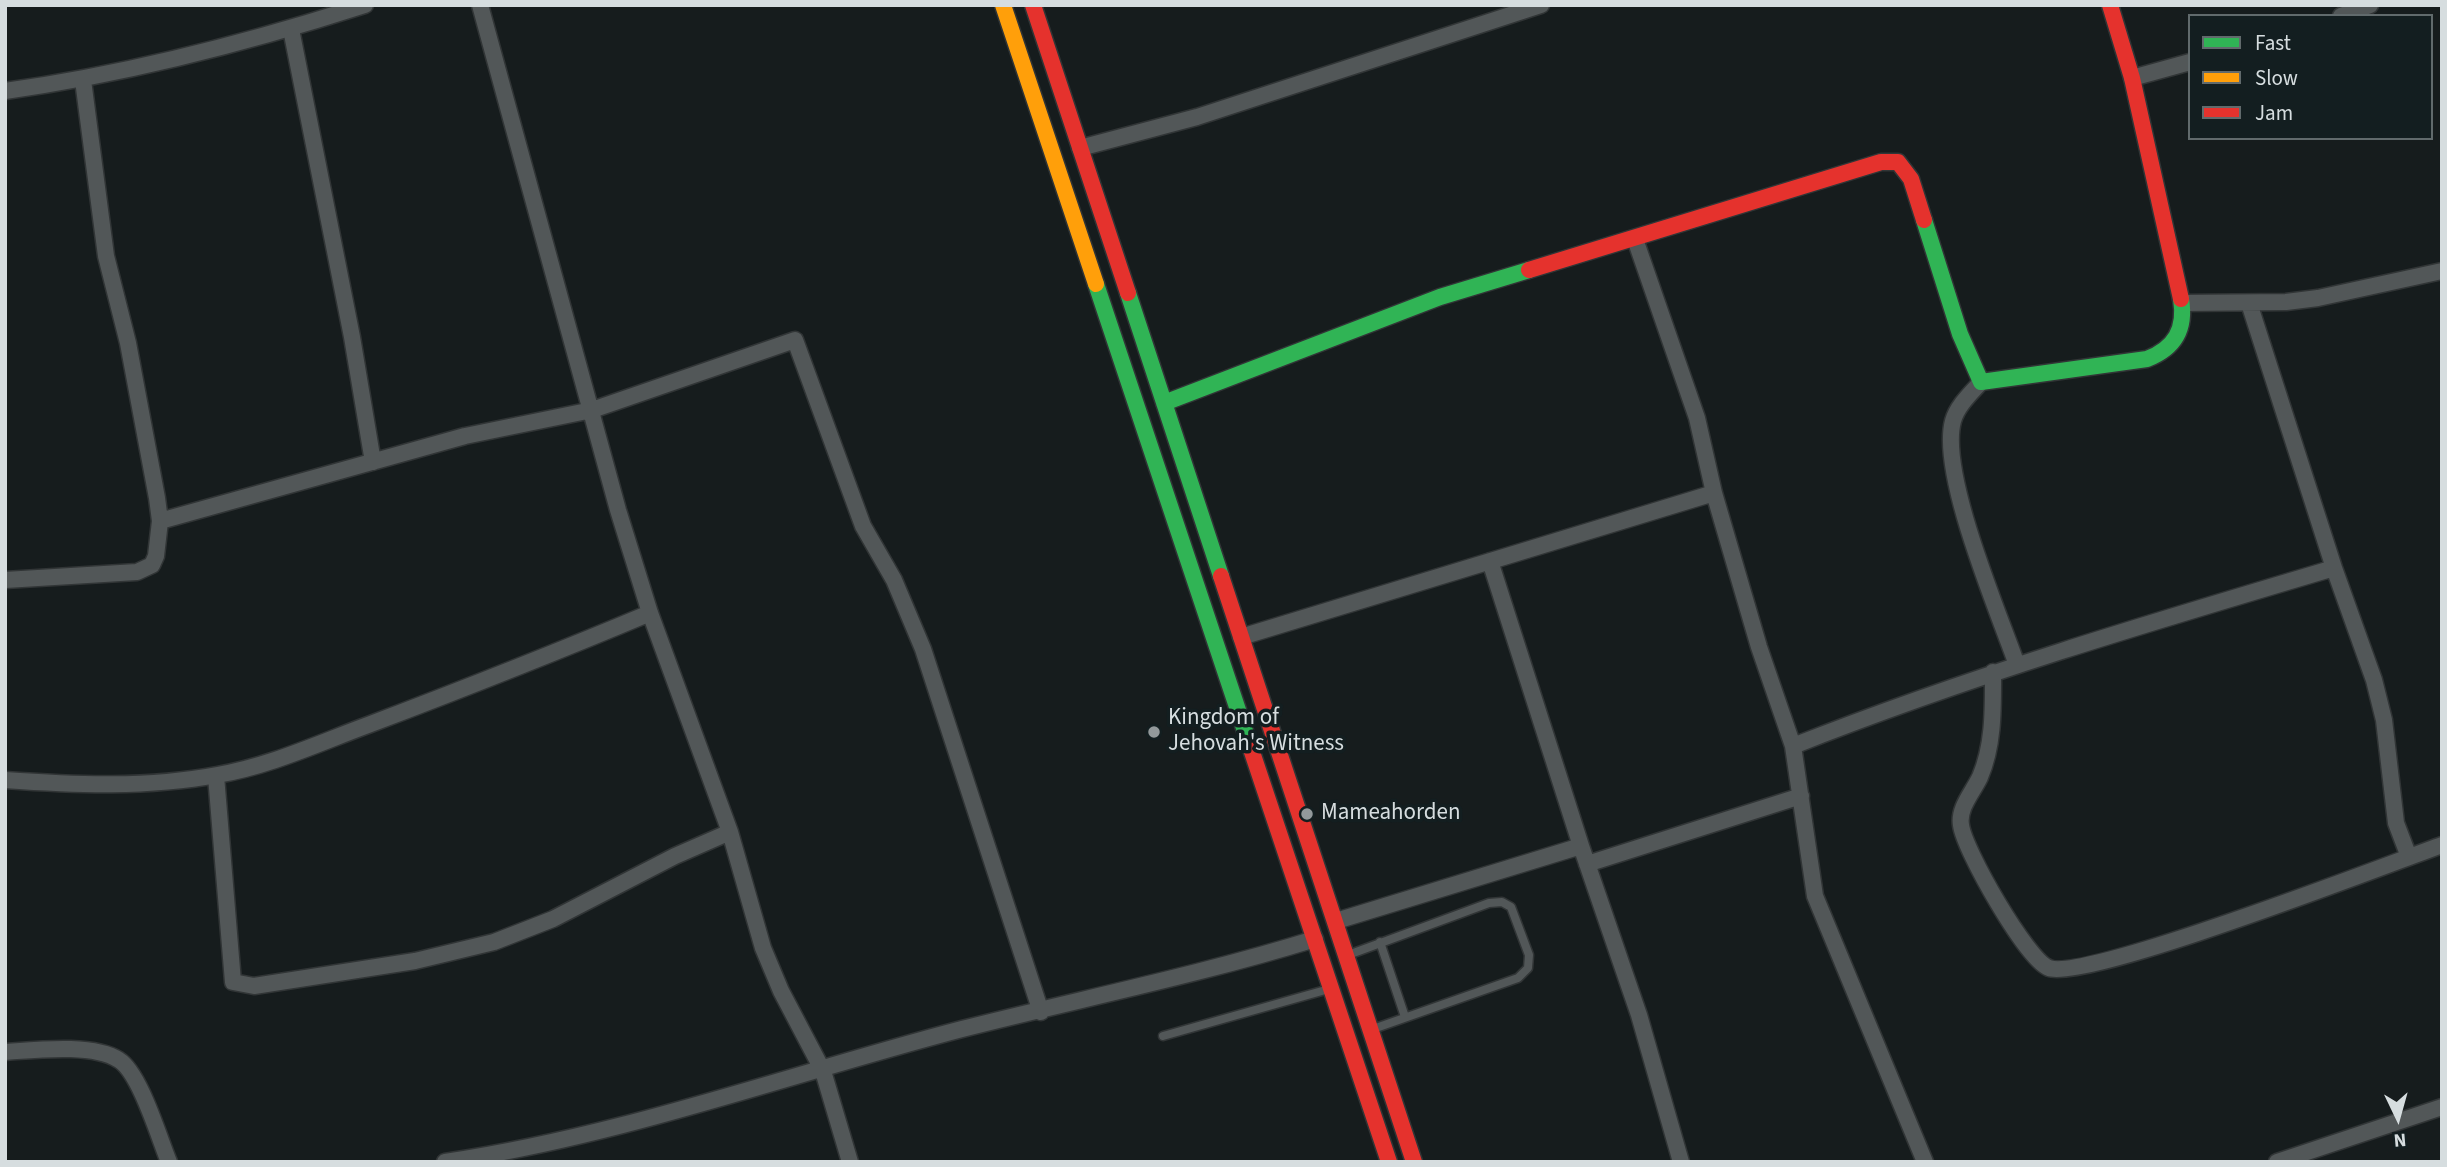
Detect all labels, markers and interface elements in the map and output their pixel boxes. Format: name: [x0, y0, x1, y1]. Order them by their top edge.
legend: [2188, 14, 2433, 140]
text: Fast: [2255, 28, 2291, 58]
text: Slow: [2255, 63, 2298, 93]
text: Jam: [2255, 98, 2293, 128]
place label: Kingdom of Jehovah's Witness: [1168, 705, 1344, 759]
marker: Kingdom of Jehovah's Witness: [1146, 724, 1162, 740]
place label: Mameahorden: [1321, 800, 1461, 828]
marker: Mameahorden: [1299, 806, 1315, 822]
north arrow: [2363, 1083, 2433, 1153]
text: N: [2392, 1125, 2407, 1153]

